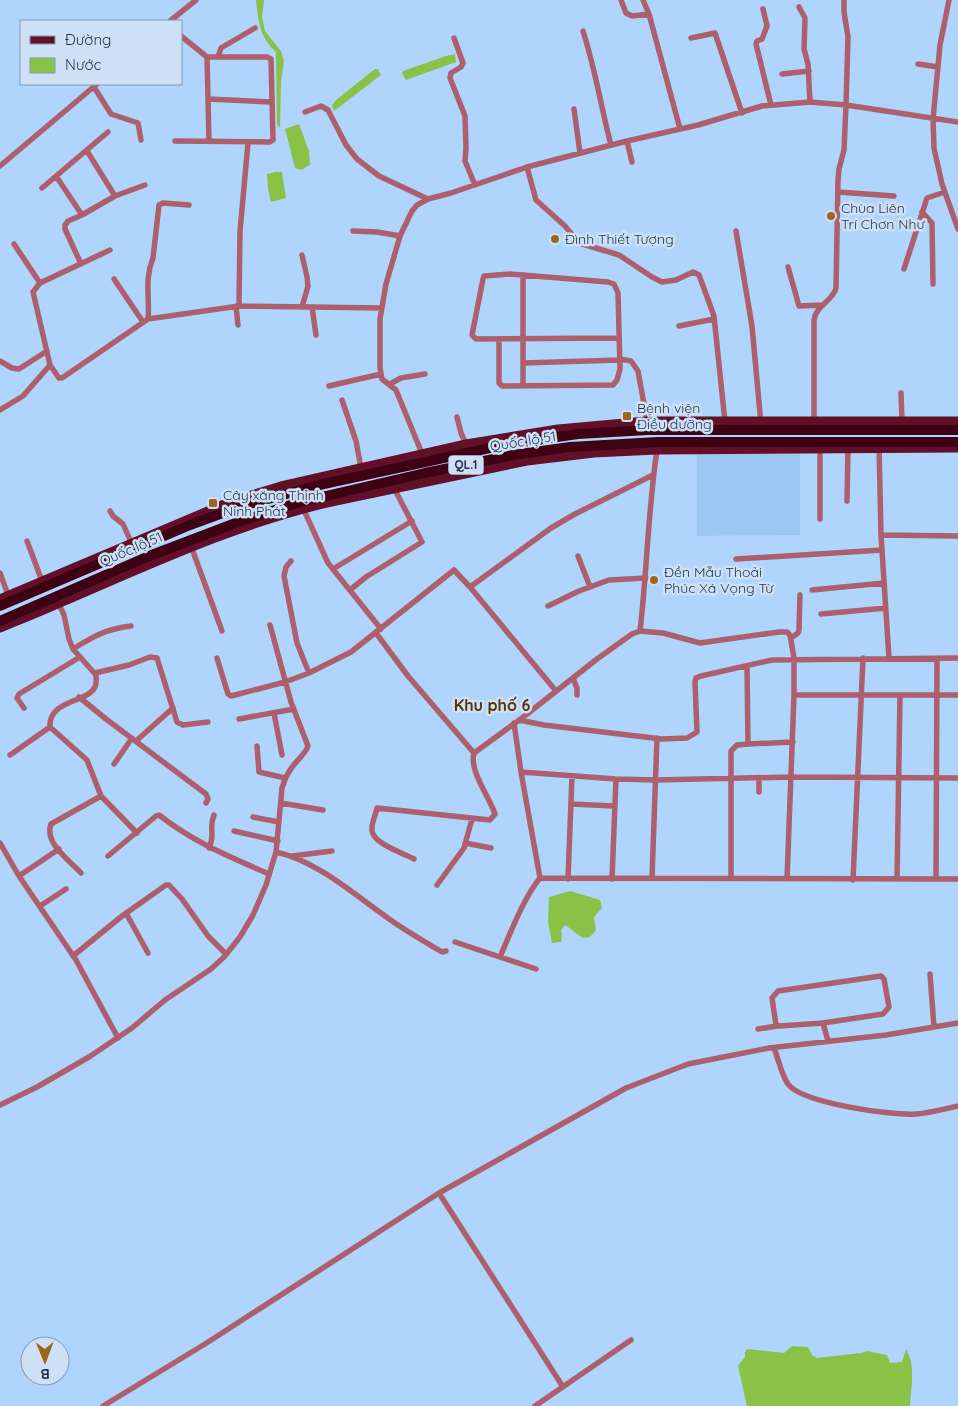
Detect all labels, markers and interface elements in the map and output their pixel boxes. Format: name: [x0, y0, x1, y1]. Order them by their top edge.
legend: [20, 20, 182, 85]
text: Đường: [65, 30, 111, 49]
text: Nước: [65, 55, 102, 74]
place label: Chùa Liên Trí Chơn Như: [841, 199, 925, 233]
marker: Chùa Liên Trí Chơn Như: [825, 210, 837, 222]
place label: Đình Thiết Tượng: [565, 230, 674, 248]
marker: Đình Thiết Tượng: [549, 233, 561, 245]
place label: Bệnh viện Điều dưỡng: [637, 399, 712, 433]
marker: Bệnh viện Điều dưỡng: [621, 410, 633, 422]
street label: Quốc lộ 51: [489, 427, 557, 455]
road number: QL.1: [448, 456, 484, 474]
place label: Cây xăng Thịnh Ninh Phát: [223, 486, 324, 520]
marker: Cây xăng Thịnh Ninh Phát: [207, 497, 219, 509]
street label: Quốc lộ 51: [97, 528, 165, 570]
place label: Đền Mẫu Thoải Phúc Xá Vọng Từ: [664, 563, 774, 597]
marker: Đền Mẫu Thoải Phúc Xá Vọng Từ: [648, 574, 660, 586]
district label: Khu phố 6: [454, 695, 530, 715]
north arrow: [20, 1336, 70, 1386]
text: B: [40, 1365, 50, 1383]

